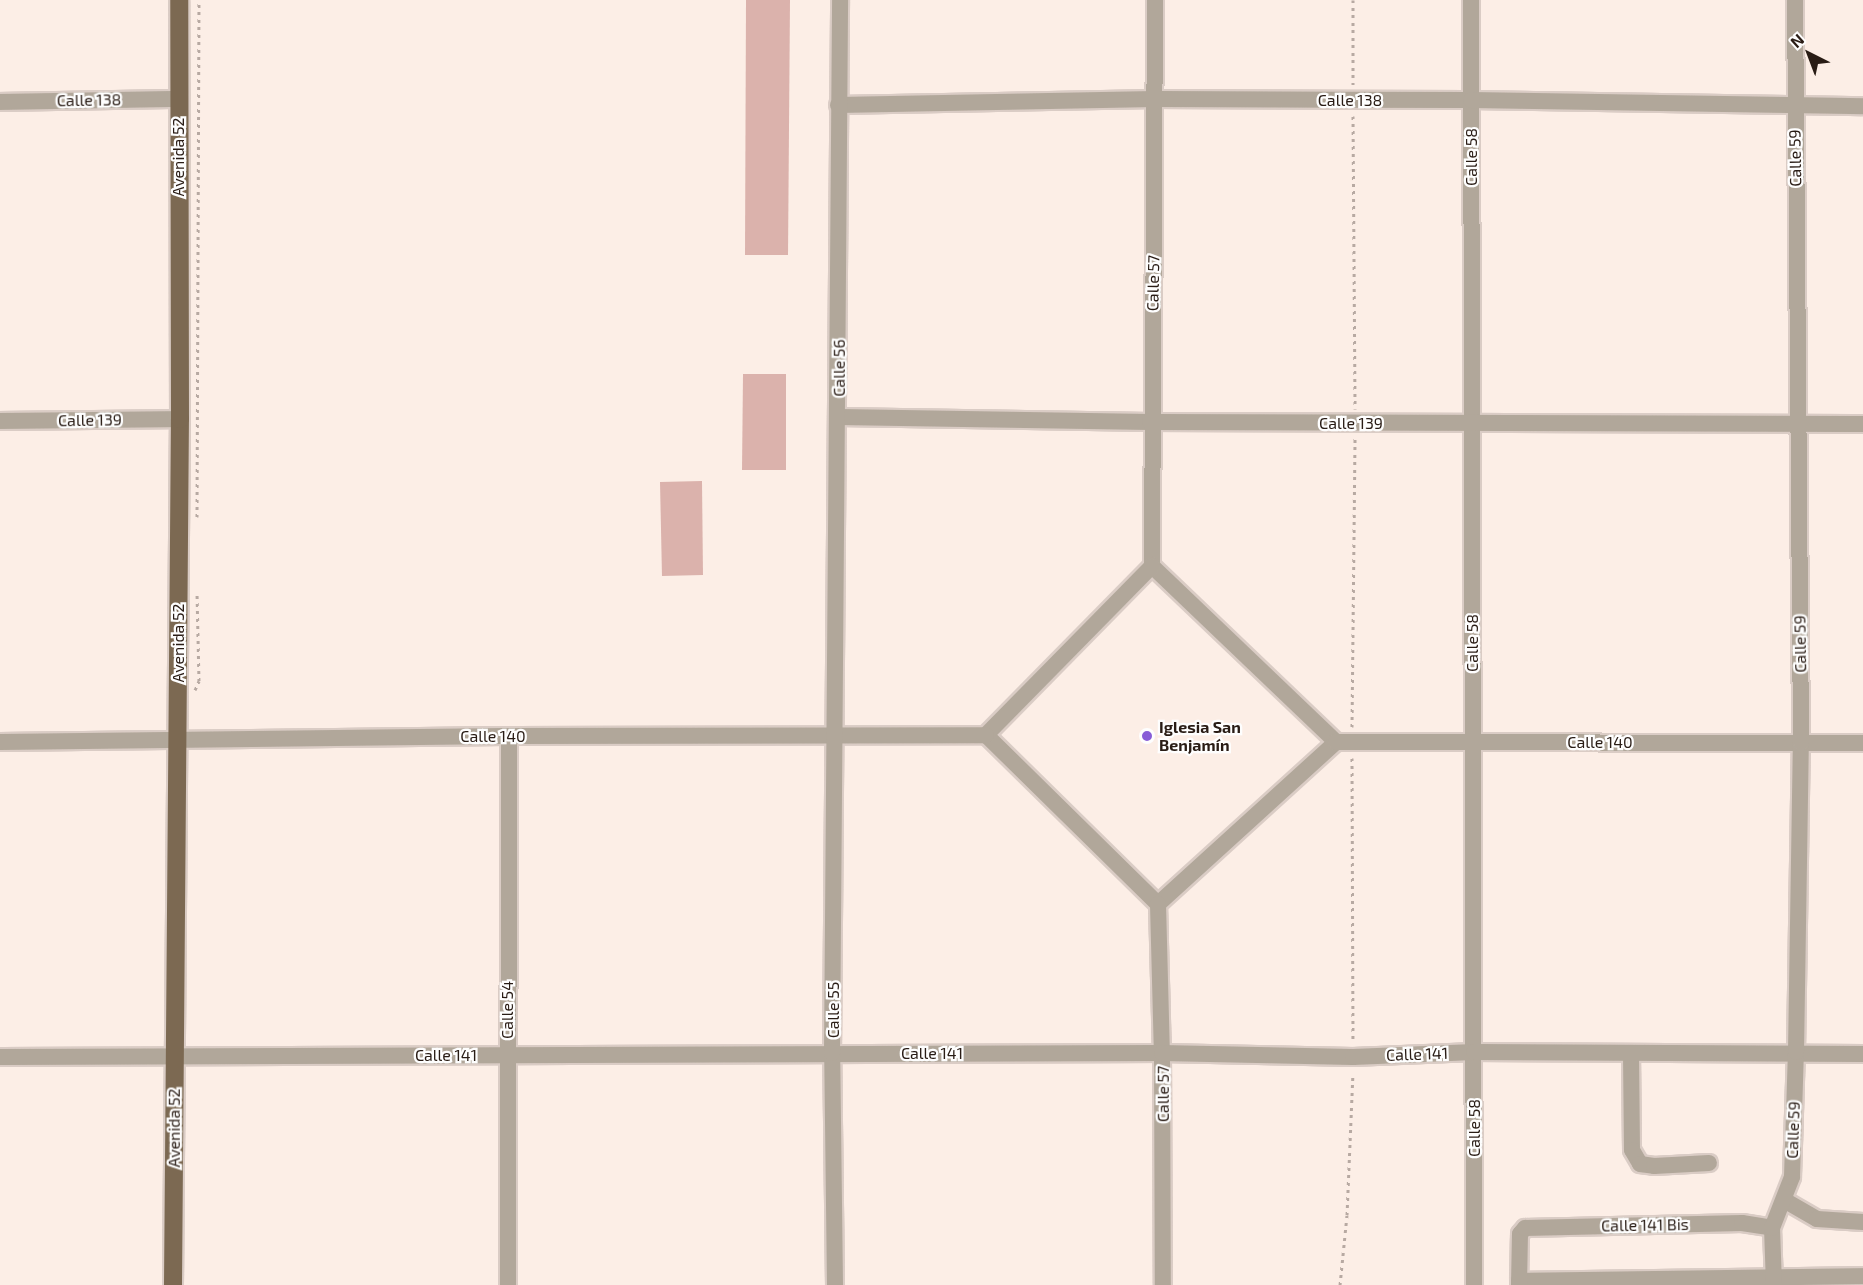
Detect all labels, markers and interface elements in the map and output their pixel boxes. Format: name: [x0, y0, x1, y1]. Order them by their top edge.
north arrow: [1779, 24, 1839, 84]
text: N: [1786, 29, 1807, 51]
street label: Calle 138: [57, 90, 121, 110]
street label: Calle 138: [1318, 90, 1382, 110]
street label: Avenida 52: [168, 118, 188, 196]
street label: Calle 58: [1461, 128, 1481, 186]
street label: Calle 59: [1785, 129, 1805, 187]
street label: Calle 57: [1143, 255, 1163, 311]
street label: Calle 56: [829, 339, 849, 397]
street label: Calle 139: [58, 410, 122, 430]
street label: Calle 139: [1319, 413, 1383, 433]
street label: Avenida 52: [168, 604, 188, 682]
street label: Calle 58: [1462, 614, 1482, 672]
street label: Calle 59: [1790, 615, 1810, 673]
place label: Iglesia San Benjamín: [1159, 717, 1241, 755]
street label: Calle 140: [460, 726, 526, 746]
marker: Iglesia San Benjamín: [1140, 729, 1154, 743]
street label: Calle 140: [1567, 732, 1633, 752]
street label: Calle 54: [497, 981, 517, 1039]
street label: Calle 55: [823, 982, 843, 1038]
street label: Calle 141: [901, 1043, 963, 1063]
street label: Calle 141: [1386, 1043, 1448, 1065]
street label: Calle 141: [415, 1045, 477, 1065]
street label: Calle 57: [1153, 1066, 1173, 1122]
street label: Avenida 52: [164, 1089, 184, 1167]
street label: Calle 58: [1464, 1099, 1484, 1157]
street label: Calle 59: [1782, 1101, 1804, 1159]
street label: Calle 141 Bis: [1601, 1215, 1689, 1235]

